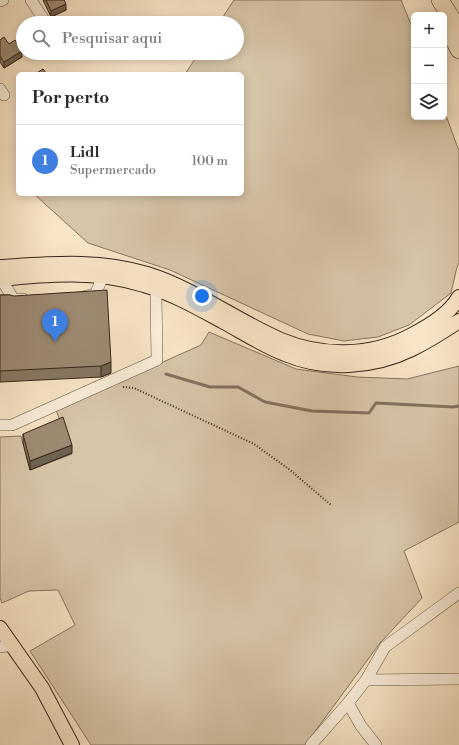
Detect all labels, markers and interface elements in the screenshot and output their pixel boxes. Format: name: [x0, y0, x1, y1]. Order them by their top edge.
map controls: [411, 12, 447, 120]
button: +: [411, 12, 447, 48]
search box: [16, 16, 244, 60]
icon: search: [30, 27, 52, 49]
text: Pesquisar aqui: [62, 29, 162, 48]
button: −: [411, 48, 447, 84]
button: layers: [411, 84, 447, 120]
text: Por perto: [32, 87, 109, 109]
text: Lidl: [70, 143, 99, 162]
text: 1: [42, 153, 48, 169]
text: 100 m: [192, 153, 228, 169]
text: Supermercado: [70, 162, 156, 178]
your location: [192, 286, 212, 306]
pin: 1: [42, 309, 68, 342]

